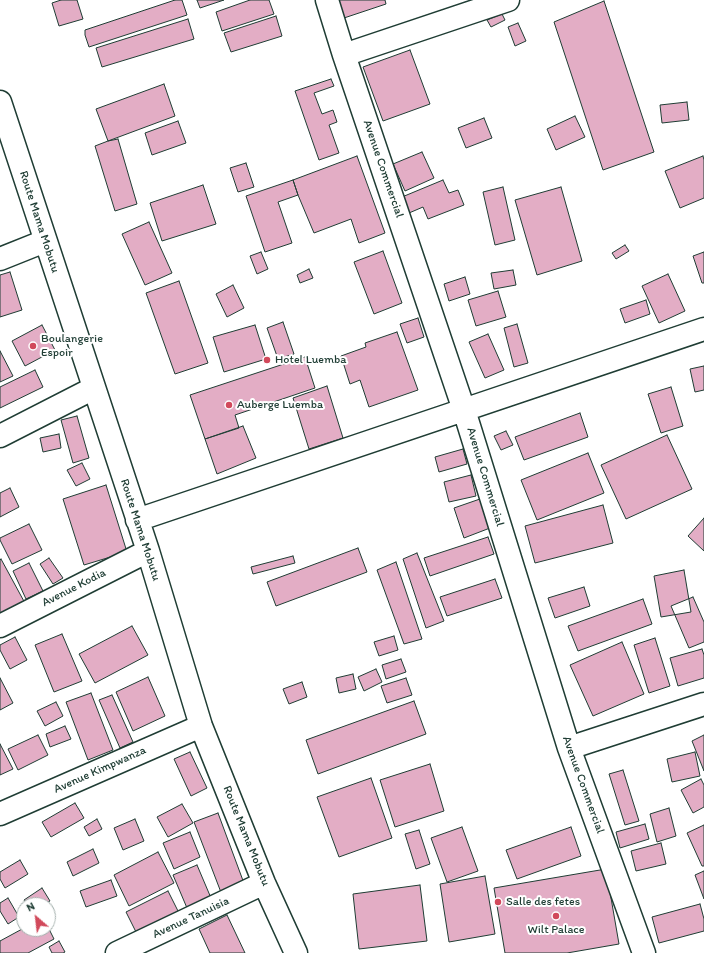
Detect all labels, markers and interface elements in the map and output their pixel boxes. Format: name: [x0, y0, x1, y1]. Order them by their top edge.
street label: Avenue Commercial: [359, 118, 407, 220]
street label: Route Mama Mobutu: [16, 169, 62, 275]
place label: Boulangerie Espoir: [41, 332, 103, 360]
marker: Boulangerie Espoir: [28, 341, 38, 351]
place label: Hotel Luemba: [275, 353, 347, 367]
marker: Hotel Luemba: [262, 355, 272, 365]
place label: Auberge Luemba: [237, 398, 323, 412]
marker: Auberge Luemba: [224, 400, 234, 410]
street label: Avenue Commercial: [463, 426, 507, 528]
street label: Route Mama Mobutu: [117, 477, 163, 583]
street label: Avenue Kodia: [40, 566, 108, 610]
street label: Avenue Commercial: [559, 734, 607, 836]
street label: Avenue Kimpwanza: [52, 743, 148, 797]
street label: Route Mama Mobutu: [219, 784, 273, 888]
street label: Avenue Tanuisia: [150, 894, 232, 942]
place label: Salle des fetes: [506, 895, 580, 909]
north arrow: [16, 897, 56, 937]
marker: Salle des fetes: [493, 897, 503, 907]
text: N: [24, 899, 37, 914]
marker: Wilt Palace: [551, 911, 561, 921]
place label: Wilt Palace: [527, 923, 585, 937]

